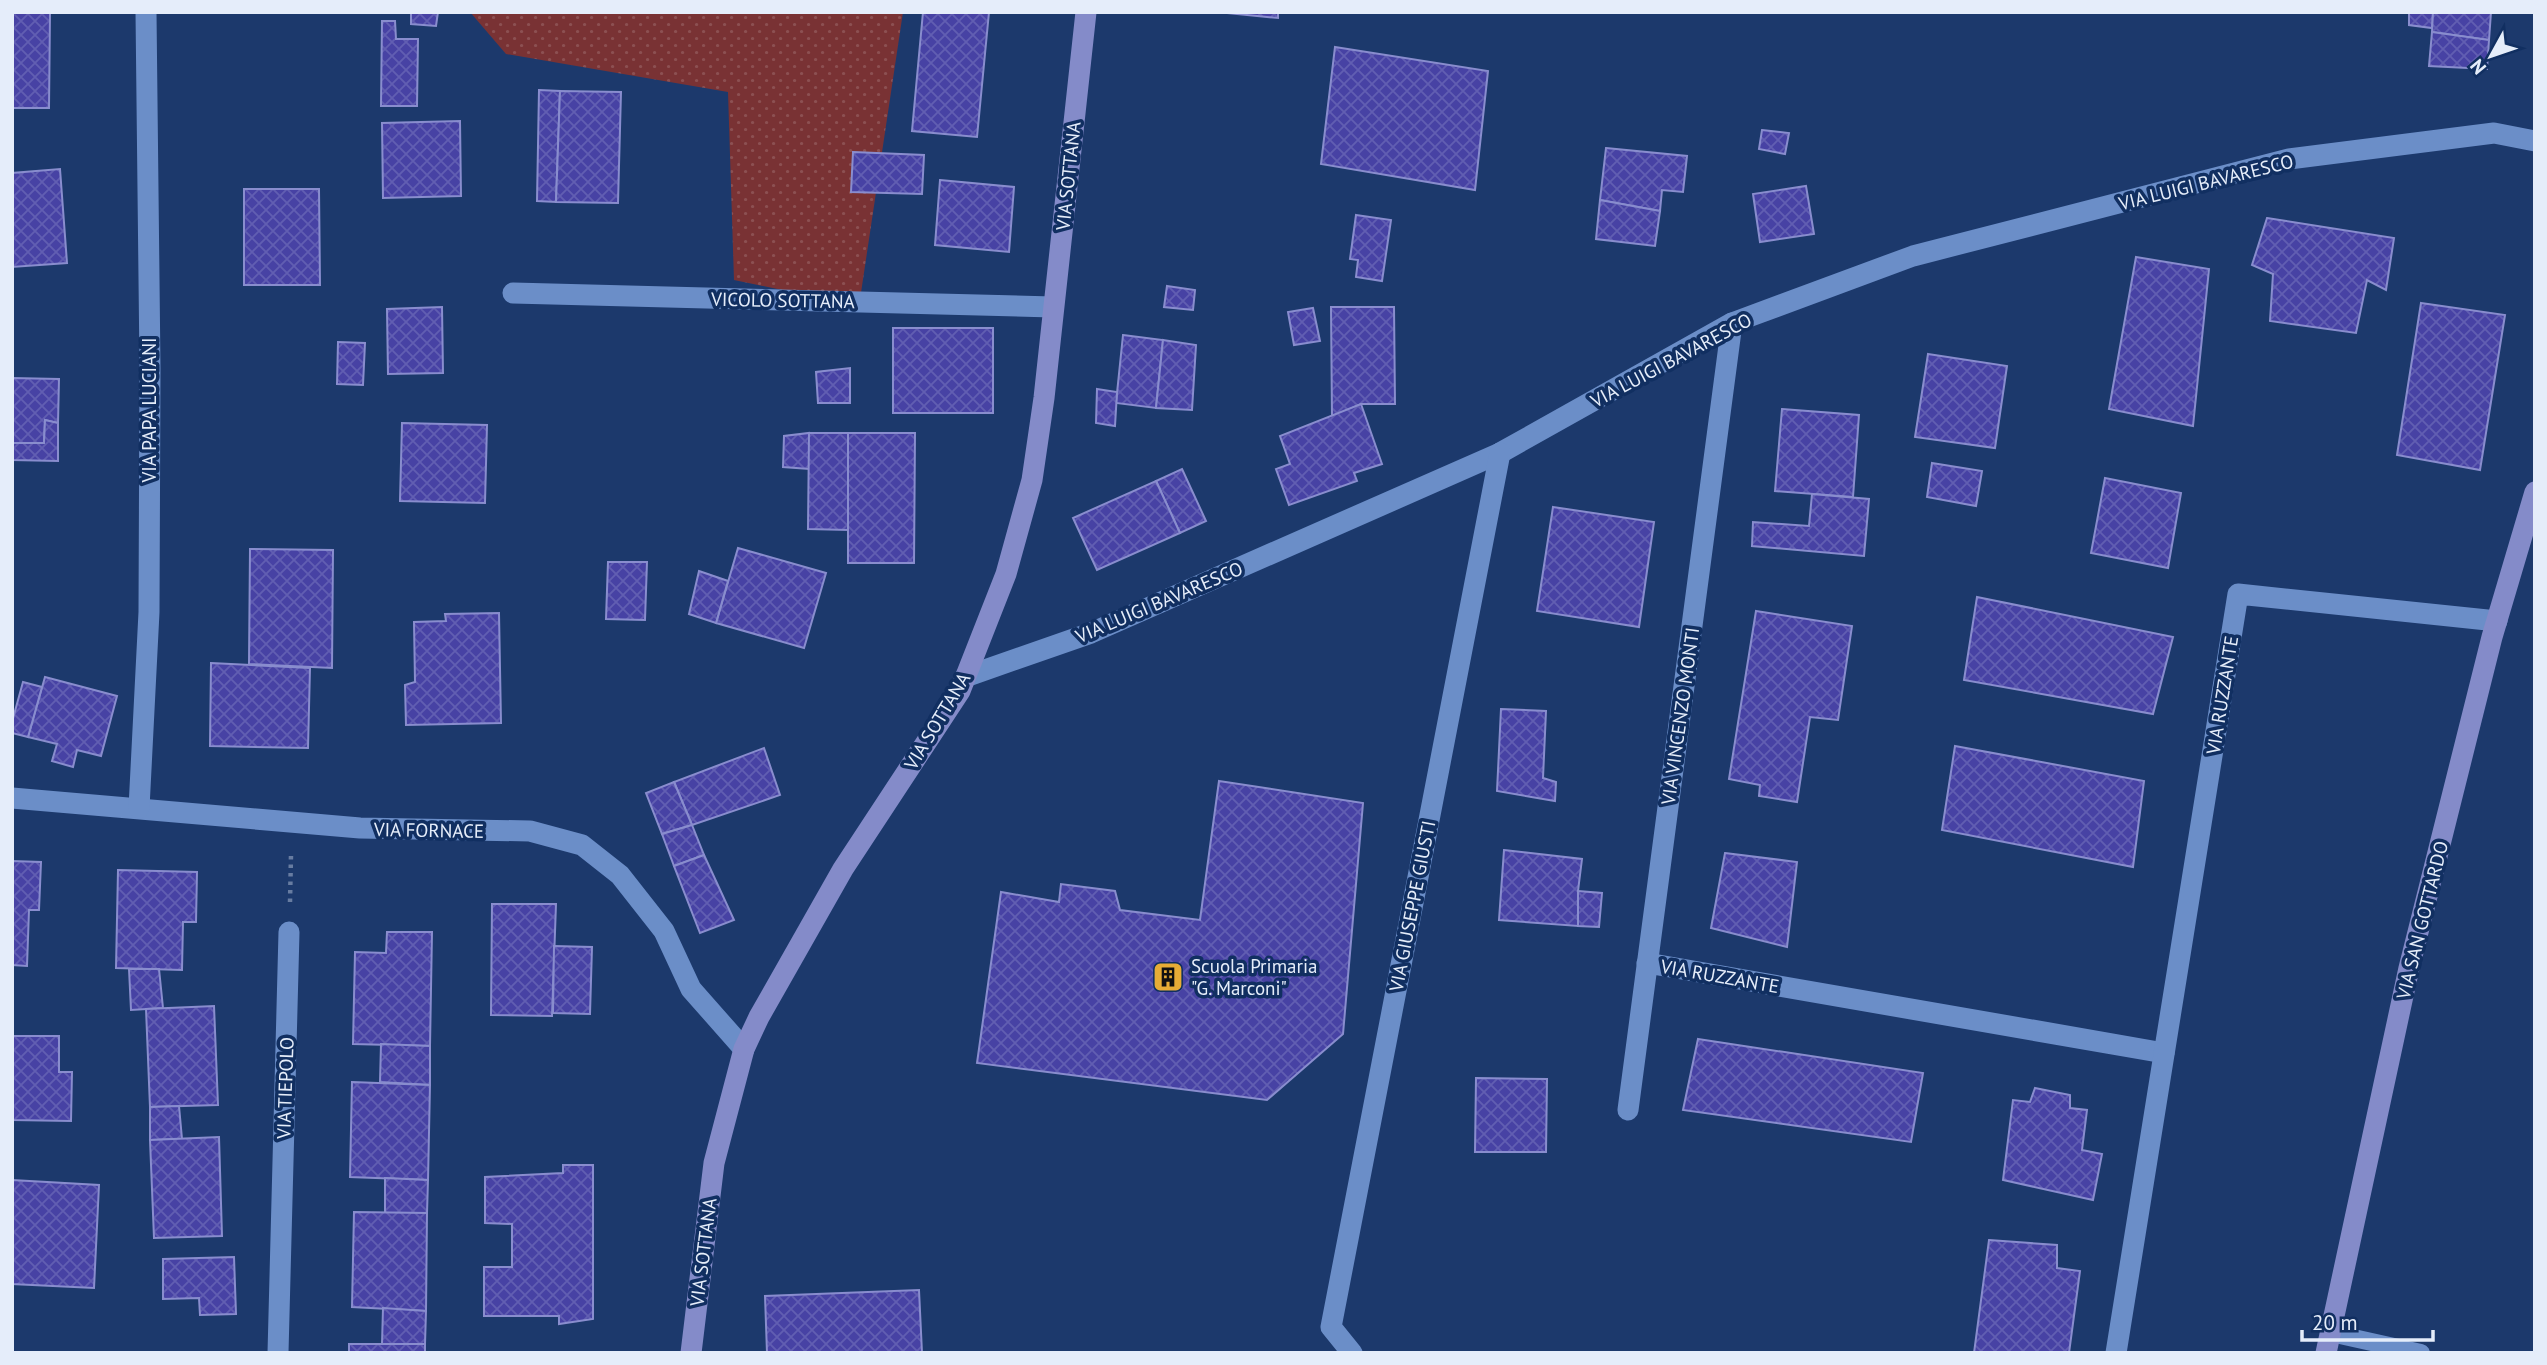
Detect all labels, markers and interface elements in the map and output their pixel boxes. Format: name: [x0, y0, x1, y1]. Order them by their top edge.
north arrow: [2456, 21, 2526, 91]
text: N: [2465, 54, 2491, 79]
street label: VIA SOTTANA: [1050, 120, 1086, 233]
street label: VIA LUIGI BAVARESCO: [2115, 149, 2296, 216]
street label: VICOLO SOTTANA: [710, 287, 855, 313]
street label: VIA LUIGI BAVARESCO: [1585, 307, 1756, 413]
street label: VIA PAPA LUCIANI: [137, 337, 161, 484]
street label: VIA LUIGI BAVARESCO: [1071, 556, 1246, 648]
street label: VIA VINCENZO MONTI: [1656, 626, 1704, 807]
street label: VIA RUZZANTE: [2201, 634, 2243, 757]
street label: VIA SOTTANA: [898, 668, 975, 775]
street label: VIA FORNACE: [373, 817, 484, 843]
street label: VIA GIUSEPPE GIUSTI: [1383, 818, 1440, 995]
street label: VIA SAN GOTTARDO: [2390, 838, 2453, 1003]
place label: Scuola Primaria "G. Marconi": [1191, 954, 1317, 1000]
street label: VIA RUZZANTE: [1658, 954, 1781, 998]
building icon: Scuola Primaria "G. Marconi": [1151, 960, 1185, 994]
street label: VIA TIEPOLO: [271, 1036, 299, 1141]
street label: VIA SOTTANA: [684, 1196, 722, 1309]
scale bar: [2302, 1298, 2433, 1342]
text: 20 m: [2312, 1309, 2358, 1336]

